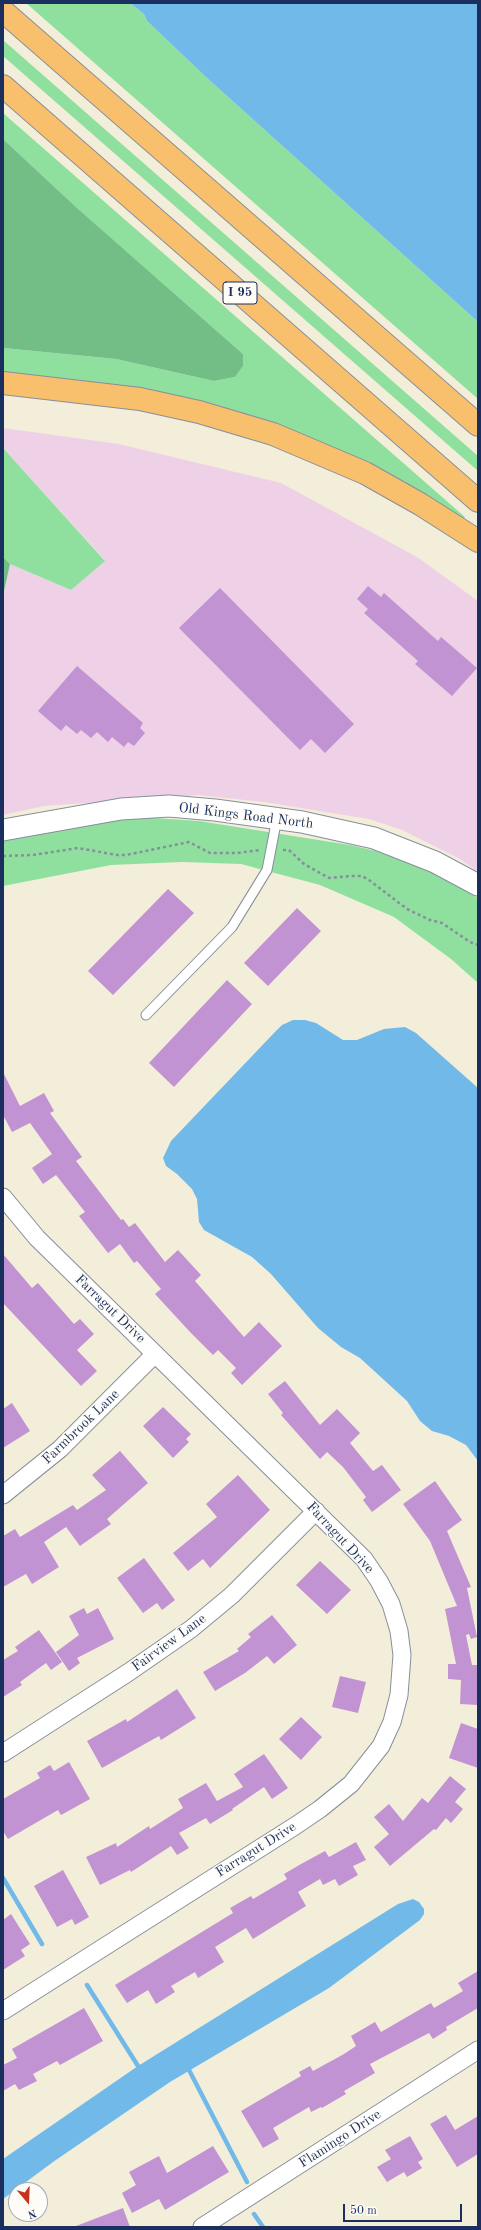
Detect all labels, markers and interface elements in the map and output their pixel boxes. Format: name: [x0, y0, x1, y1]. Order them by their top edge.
road number: I 95: [223, 282, 257, 304]
street label: Old Kings Road North: [178, 799, 314, 833]
street label: Farragut Drive: [71, 1271, 149, 1347]
street label: Farmbrook Lane: [39, 1386, 123, 1468]
street label: Farragut Drive: [303, 1499, 377, 1577]
street label: Fairview Lane: [129, 1610, 209, 1676]
street label: Farragut Drive: [213, 1819, 299, 1881]
street label: Flamingo Drive: [296, 2106, 384, 2172]
north arrow: [8, 2182, 48, 2222]
scale bar: [345, 2196, 464, 2222]
text: 50 m: [350, 2205, 377, 2217]
text: N: [26, 2206, 38, 2219]

